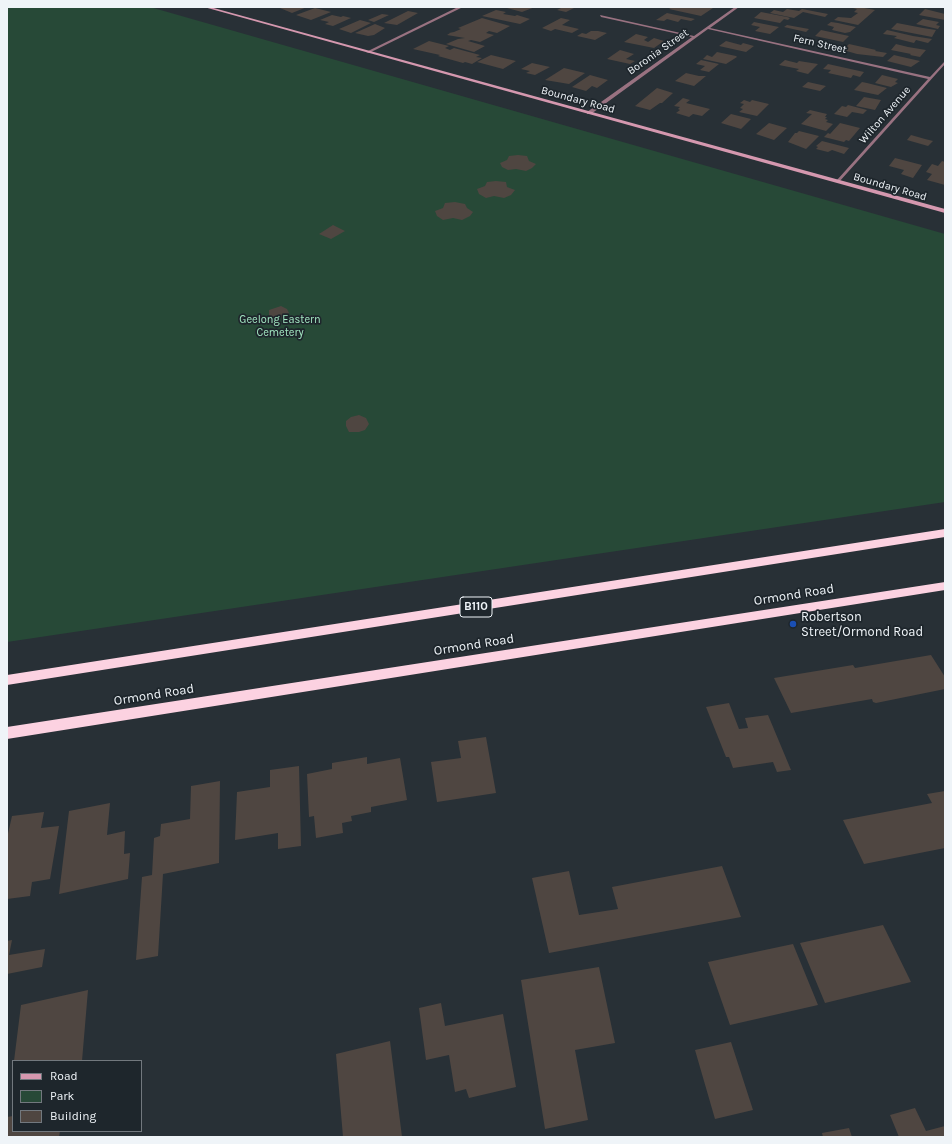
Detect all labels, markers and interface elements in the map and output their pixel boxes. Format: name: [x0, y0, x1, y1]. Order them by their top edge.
street label: Boronia Street: [625, 26, 691, 78]
street label: Fern Street: [792, 31, 848, 57]
street label: Boundary Road: [540, 84, 616, 116]
street label: Wilton Avenue: [856, 84, 914, 146]
street label: Boundary Road: [852, 170, 928, 204]
park label: Geelong Eastern Cemetery: [239, 313, 321, 339]
street label: Ormond Road: [753, 581, 835, 609]
road number: B110: [460, 597, 492, 617]
place label: Robertson Street/Ormond Road: [801, 609, 923, 640]
marker: Robertson Street/Ormond Road: [788, 619, 798, 629]
street label: Ormond Road: [433, 631, 515, 659]
street label: Ormond Road: [113, 681, 195, 709]
legend: [12, 1060, 142, 1132]
text: Road: [50, 1069, 78, 1083]
text: Park: [50, 1089, 74, 1103]
text: Building: [50, 1109, 96, 1123]

